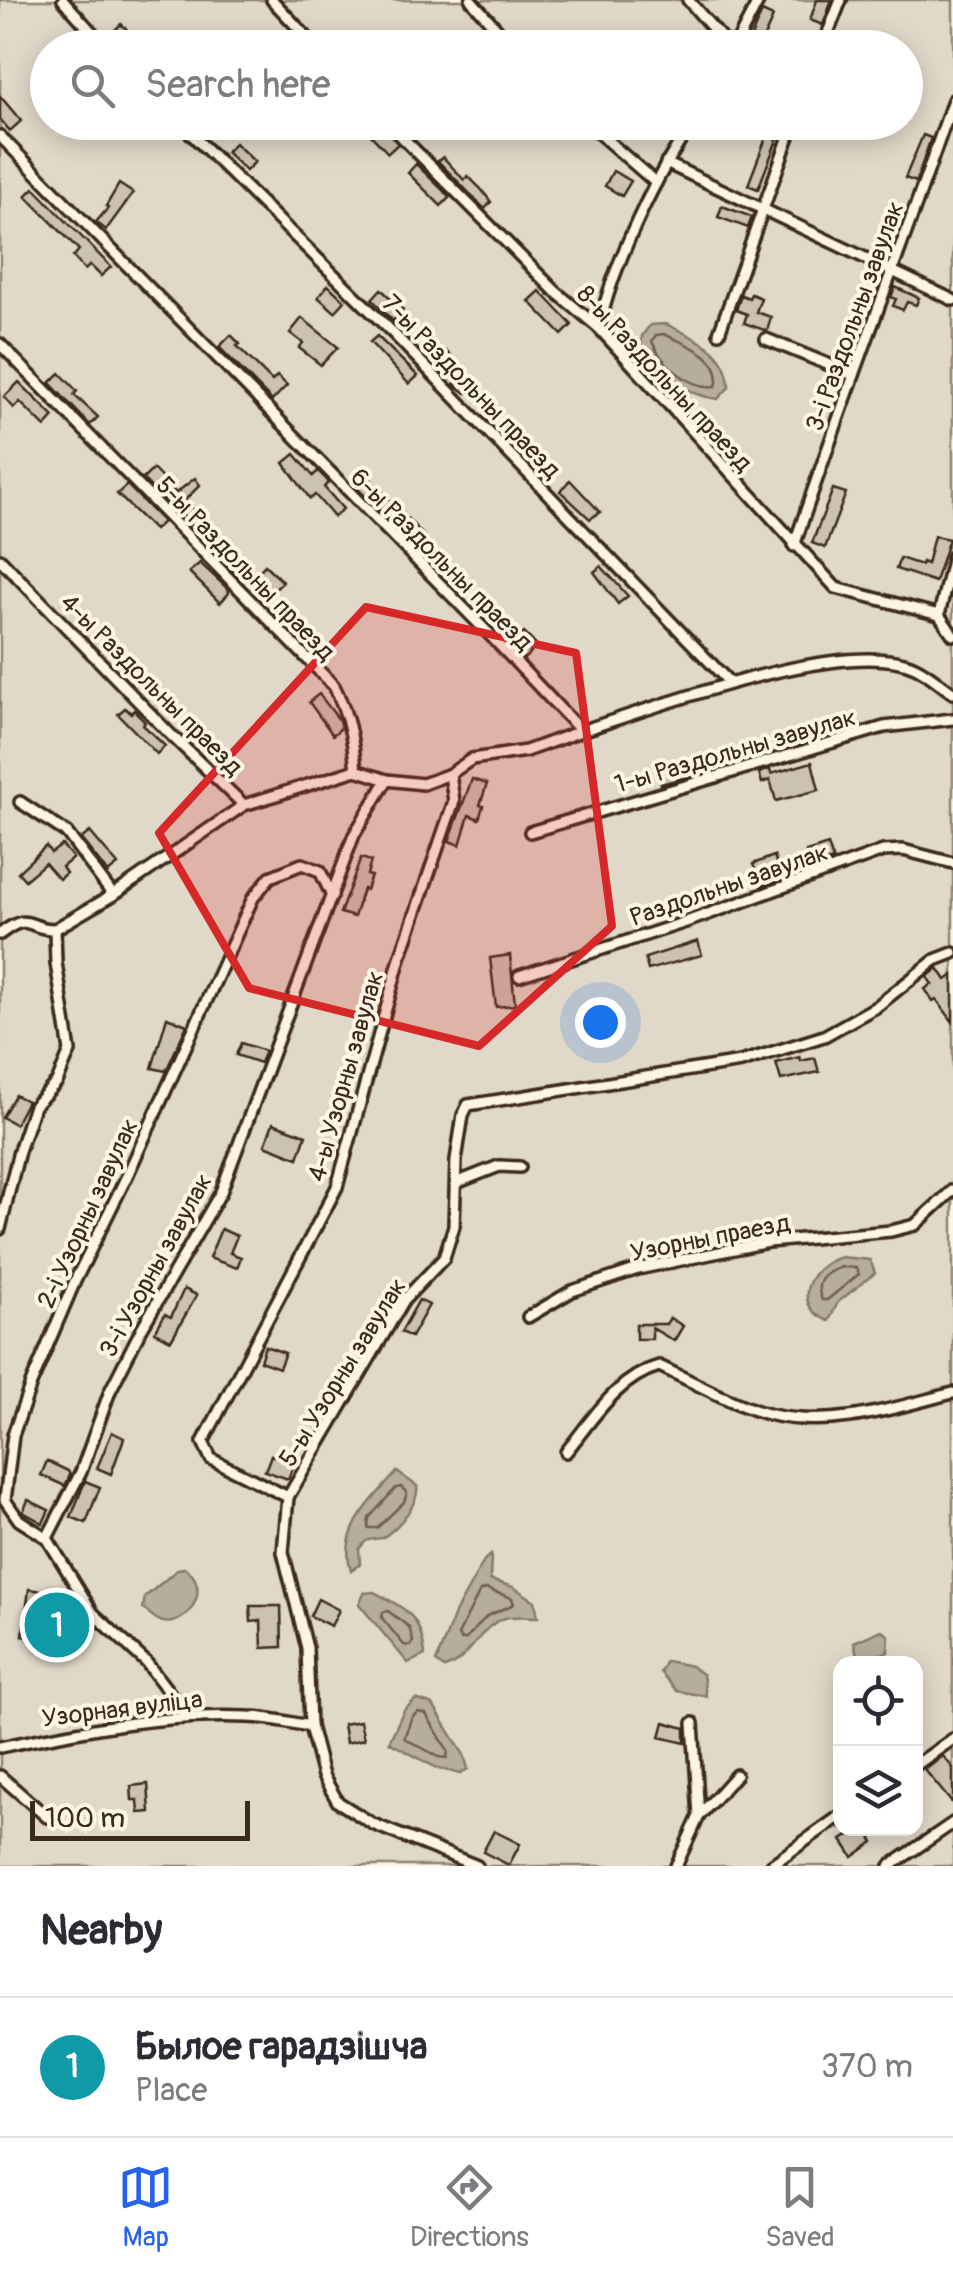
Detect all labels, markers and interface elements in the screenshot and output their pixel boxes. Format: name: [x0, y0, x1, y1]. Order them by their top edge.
search box: [30, 30, 923, 140]
icon: search: [65, 58, 120, 113]
text: Search here: [145, 61, 331, 109]
street label: 3-і Раздольны завулак: [799, 198, 911, 435]
street label: 8-ы Раздольны праезд: [570, 279, 758, 479]
street label: 7-ы Раздольны праезд: [375, 288, 567, 486]
street label: 6-ы Раздольны праезд: [343, 462, 539, 658]
street label: 5-ы Раздольны праезд: [149, 470, 341, 668]
street label: 4-ы Раздольны праезд: [53, 587, 249, 783]
street label: 1-ы Раздольны завулак: [611, 702, 860, 801]
street label: Раздольны завулак: [626, 837, 833, 934]
street label: 4-ы Узорны завулак: [302, 968, 391, 1185]
your location: [575, 997, 626, 1048]
street label: 2-і Узорны завулак: [31, 1114, 146, 1313]
street label: 3-і Узорны завулак: [93, 1169, 220, 1363]
street label: Узорны праезд: [628, 1208, 793, 1269]
street label: 5-ы Узорны завулак: [273, 1273, 414, 1473]
pin: 1: [24, 1588, 90, 1662]
map controls: [833, 1656, 923, 1836]
button: locate: [833, 1656, 923, 1746]
street label: Узорная вуліца: [40, 1684, 204, 1735]
button: layers: [833, 1746, 923, 1836]
scale bar: [30, 1796, 250, 1840]
text: 100 m: [45, 1801, 125, 1836]
text: Nearby: [40, 1905, 162, 1957]
text: Былое гарадзішча: [135, 2023, 428, 2071]
text: 1: [66, 2047, 79, 2087]
text: 370 m: [821, 2047, 913, 2087]
text: Place: [135, 2071, 207, 2111]
tab: Map: [118, 2160, 173, 2255]
tab: Directions: [410, 2160, 529, 2255]
tab: Saved: [765, 2160, 835, 2255]

